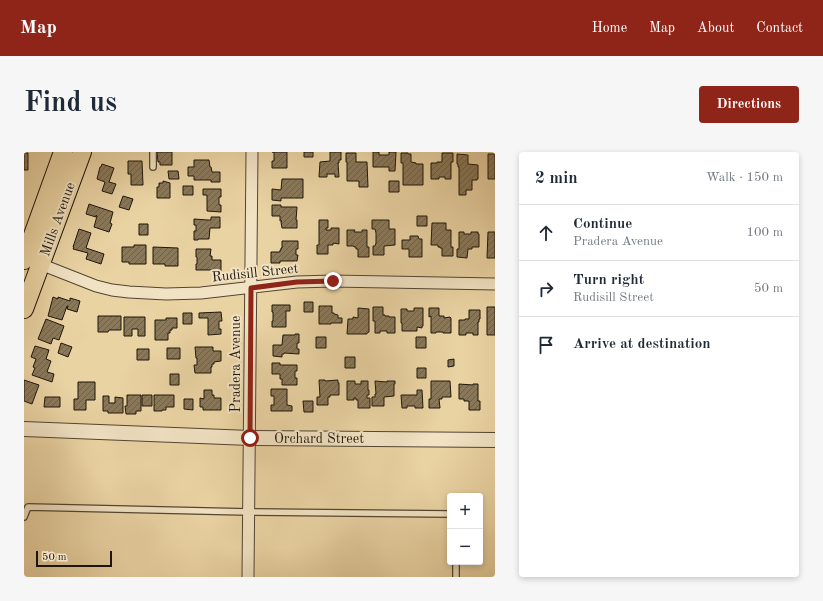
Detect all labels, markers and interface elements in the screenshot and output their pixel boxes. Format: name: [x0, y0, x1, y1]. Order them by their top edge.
text: Map: [20, 19, 57, 38]
text: Home: [592, 21, 627, 35]
text: Map: [649, 21, 675, 35]
text: About: [697, 21, 734, 35]
text: Contact: [756, 21, 803, 35]
button: Directions: [699, 86, 799, 123]
text: Find us: [24, 90, 117, 118]
text: 2 min: [535, 170, 578, 187]
text: Walk · 150 m: [706, 171, 783, 184]
street label: Mills Avenue: [38, 181, 78, 258]
text: Continue: [573, 217, 632, 232]
icon: ahead: [535, 222, 557, 244]
text: 100 m: [746, 226, 783, 239]
text: Pradera Avenue: [573, 235, 663, 248]
street label: Rudisill Street: [211, 261, 299, 285]
route end: [324, 272, 342, 290]
text: Turn right: [573, 273, 644, 288]
icon: right: [535, 278, 557, 300]
text: 50 m: [754, 282, 783, 295]
text: Rudisill Street: [573, 291, 654, 304]
street label: Pradera Avenue: [229, 316, 243, 412]
icon: arrive: [535, 334, 557, 356]
text: Arrive at destination: [573, 337, 711, 352]
route start: [241, 429, 259, 447]
street label: Orchard Street: [274, 432, 364, 446]
map controls: [447, 493, 483, 565]
button: +: [447, 493, 483, 529]
button: −: [447, 529, 483, 565]
scale bar: [36, 549, 112, 568]
text: 50 m: [42, 552, 67, 563]

